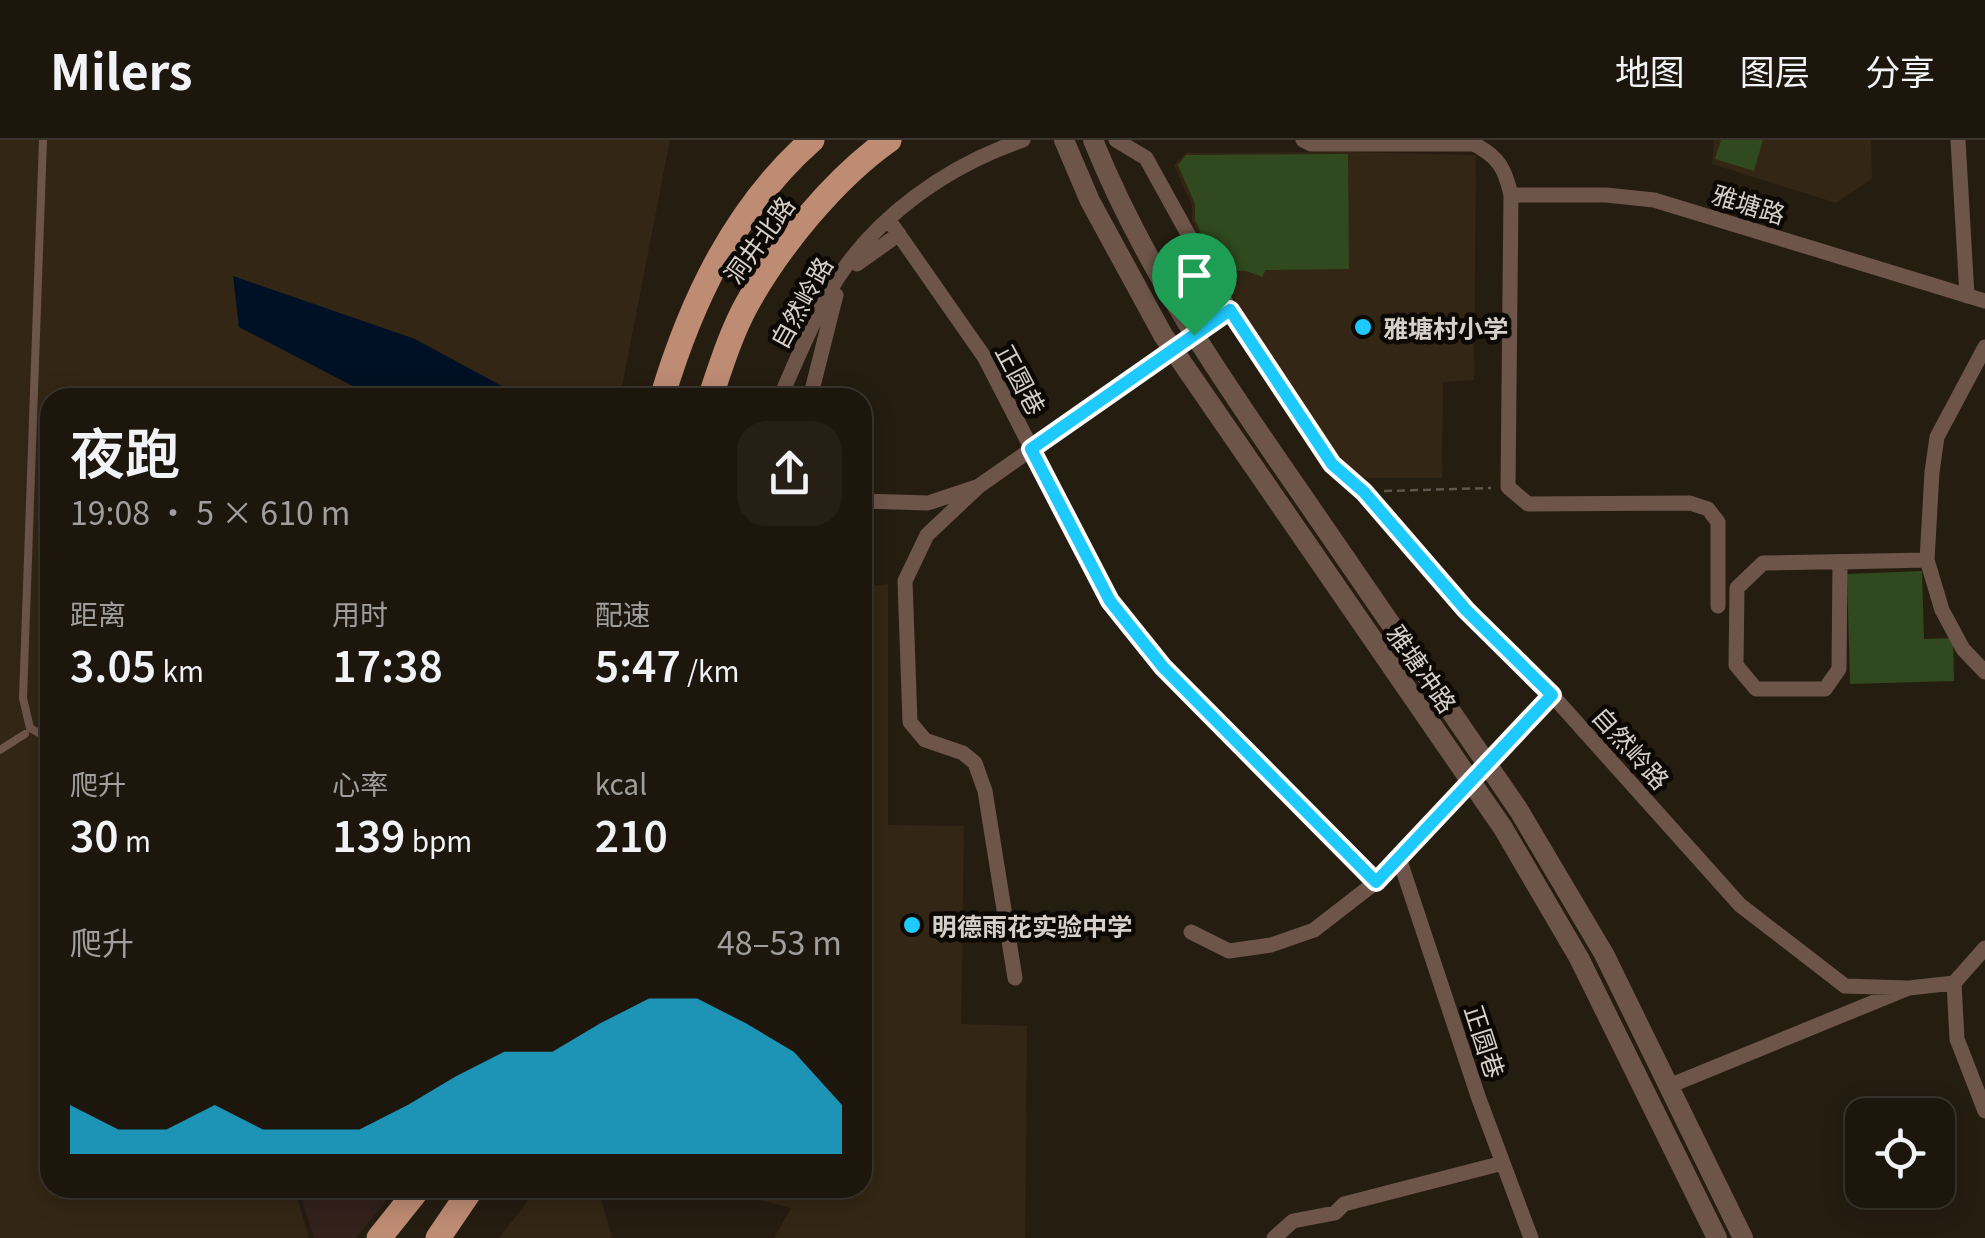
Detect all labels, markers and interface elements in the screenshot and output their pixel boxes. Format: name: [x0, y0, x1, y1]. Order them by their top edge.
text: Milers: [50, 34, 193, 104]
text: 地图: [1615, 44, 1685, 95]
text: 图层: [1740, 44, 1810, 95]
text: 分享: [1865, 44, 1935, 95]
street label: 雅塘路: [1708, 175, 1790, 231]
street label: 洞井北路: [714, 188, 802, 290]
pin: [1152, 233, 1237, 336]
icon: arrive: [1167, 248, 1222, 303]
street label: 自然岭路: [760, 250, 840, 354]
place label: 雅塘村小学: [1383, 309, 1508, 345]
marker: 雅塘村小学: [1352, 316, 1374, 338]
street label: 正圆巷: [988, 337, 1056, 421]
text: 夜跑: [70, 410, 180, 490]
button: share: [737, 421, 842, 526]
text: 19:08 · 5 × 610 m: [70, 488, 350, 534]
text: 距离: [70, 593, 126, 633]
text: 用时: [332, 593, 388, 633]
text: 配速: [595, 593, 651, 633]
street label: 雅塘冲路: [1380, 617, 1466, 719]
text: 3.05: [70, 633, 156, 694]
text: 17:38: [332, 633, 443, 694]
text: 5:47: [595, 633, 681, 694]
text: km: [156, 650, 204, 690]
text: /km: [681, 650, 739, 690]
street label: 自然岭路: [1585, 698, 1679, 796]
text: 爬升: [70, 763, 126, 803]
text: 心率: [332, 763, 388, 803]
text: kcal: [595, 763, 647, 803]
text: 30: [70, 803, 119, 864]
text: 139: [332, 803, 405, 864]
text: 210: [595, 803, 668, 864]
text: m: [119, 820, 151, 860]
text: bpm: [405, 820, 472, 860]
place label: 明德雨花实验中学: [932, 907, 1132, 943]
marker: 明德雨花实验中学: [901, 914, 923, 936]
text: 爬升: [70, 918, 134, 964]
text: 48–53 m: [717, 918, 842, 964]
street label: 正圆巷: [1457, 1000, 1515, 1082]
map controls: [1845, 1098, 1955, 1208]
button: locate: [1845, 1098, 1955, 1208]

